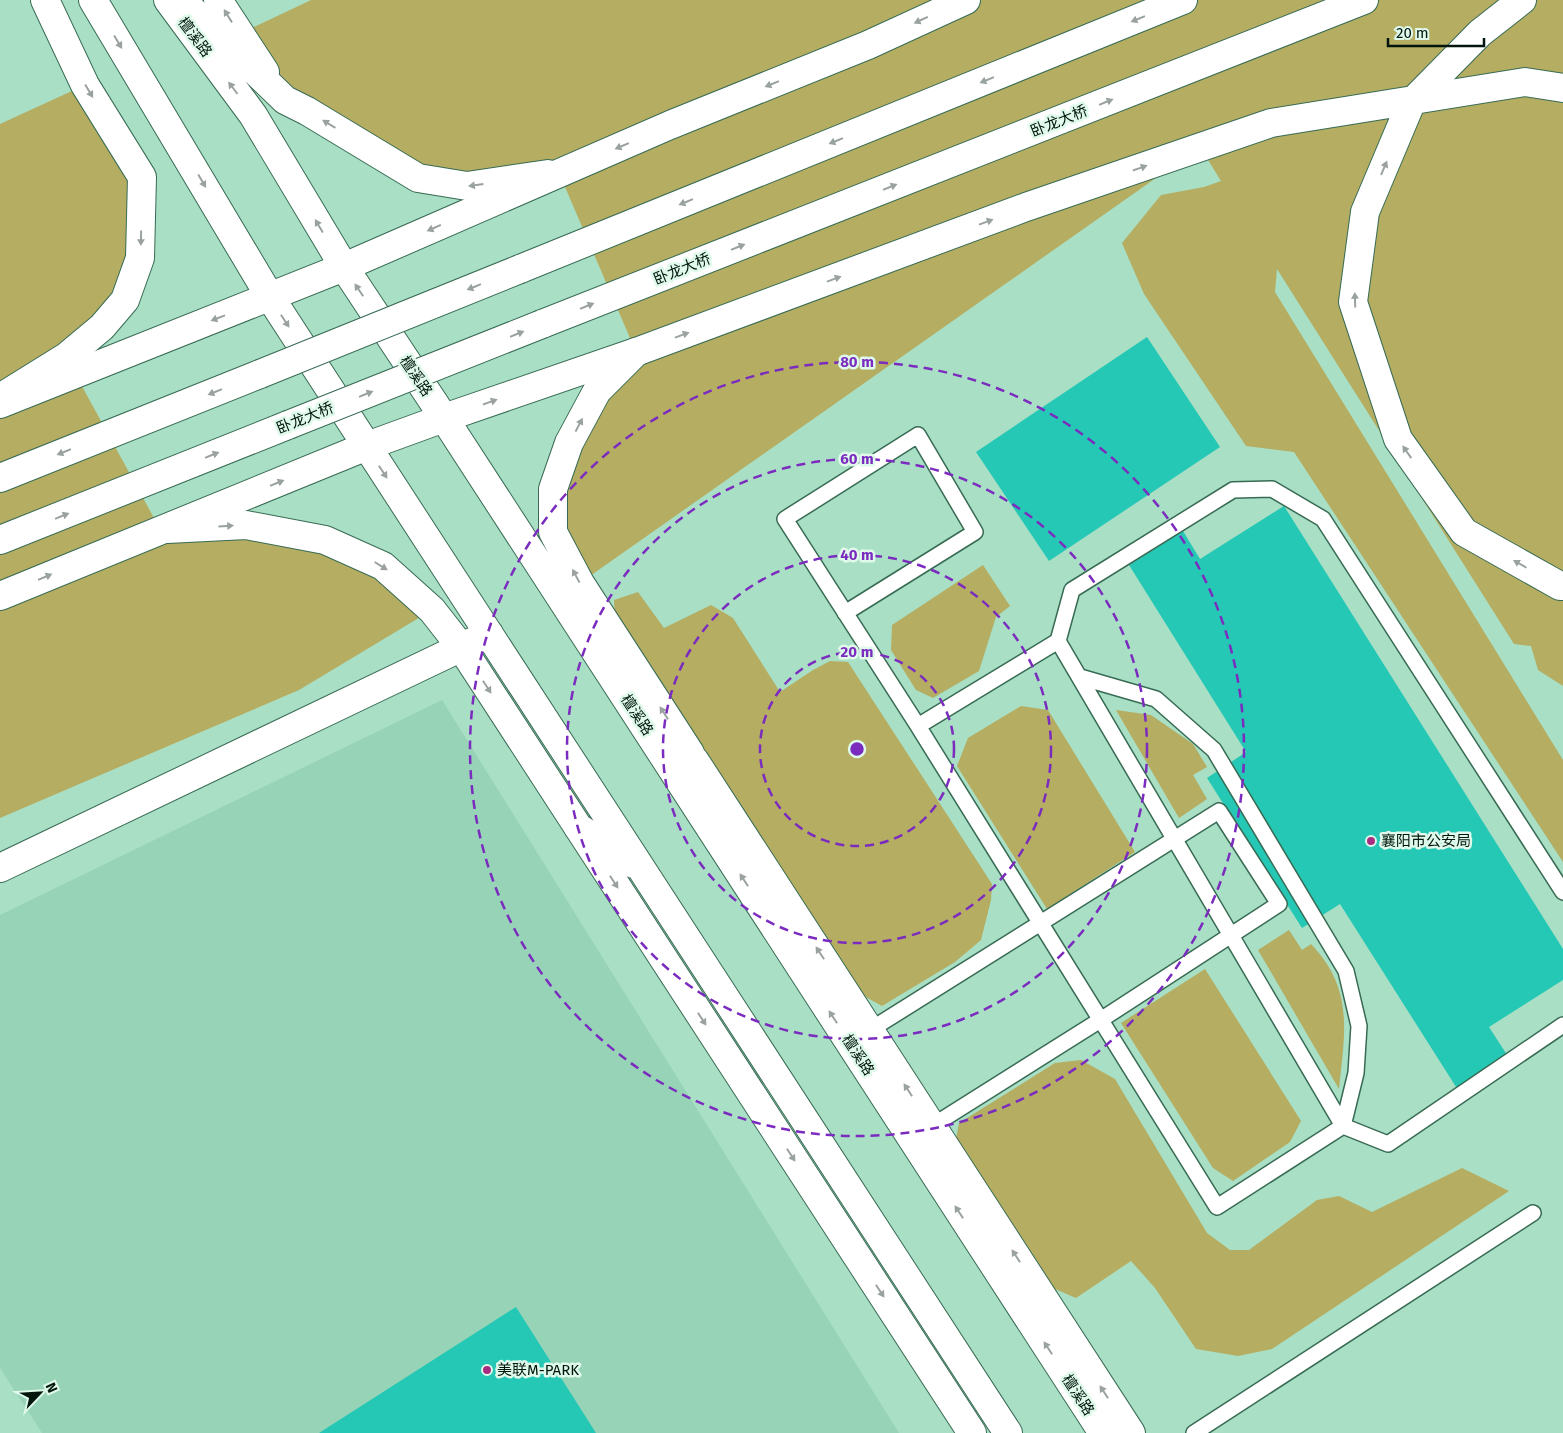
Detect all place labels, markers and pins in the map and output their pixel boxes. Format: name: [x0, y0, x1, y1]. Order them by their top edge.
centre of rings: [848, 740, 866, 758]
place label: 襄阳市公安局: [1381, 832, 1471, 850]
marker: 襄阳市公安局: [1365, 835, 1377, 847]
place label: 美联M-PARK: [497, 1361, 579, 1379]
marker: 美联M-PARK: [481, 1364, 493, 1376]

